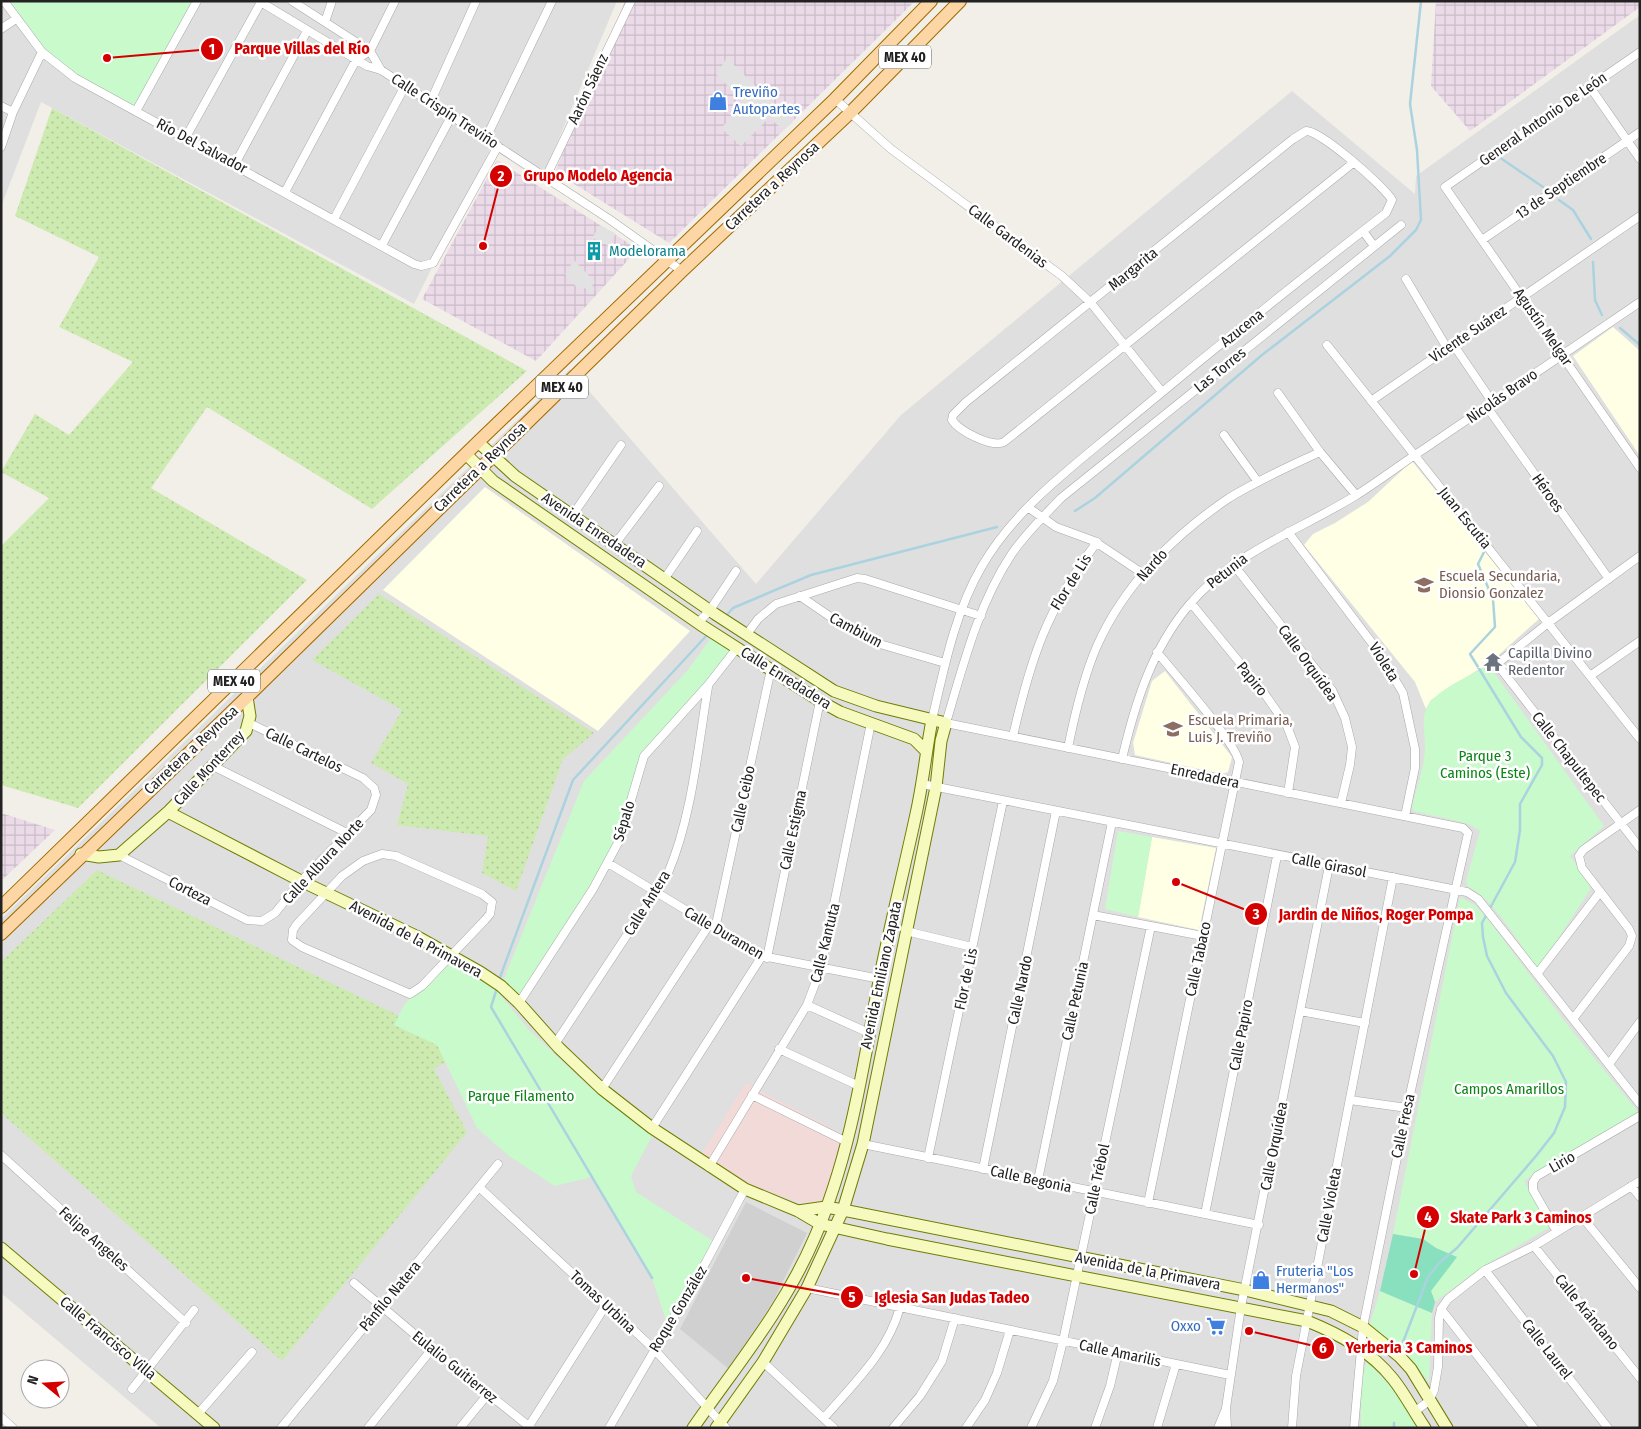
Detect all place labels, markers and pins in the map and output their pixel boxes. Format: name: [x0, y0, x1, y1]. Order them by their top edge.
callout: Parque Villas del Río: [200, 33, 380, 64]
place label: Treviño Autopartes: [733, 83, 800, 118]
shop icon: Treviño Autopartes: [707, 90, 729, 112]
callout: Grupo Modelo Agencia: [488, 160, 682, 191]
building icon: Modelorama: [583, 240, 605, 262]
place label: Modelorama: [609, 242, 686, 260]
place label: Escuela Secundaria, Dionsio Gonzalez: [1439, 567, 1560, 602]
school or university icon: Escuela Secundaria, Dionsio Gonzalez: [1413, 574, 1435, 596]
place label: Capilla Divino Redentor: [1508, 644, 1592, 679]
temple icon: Capilla Divino Redentor: [1482, 651, 1504, 673]
place label: Escuela Primaria, Luis J. Treviño: [1188, 711, 1293, 746]
school or university icon: Escuela Primaria, Luis J. Treviño: [1162, 718, 1184, 740]
callout: Jardin de Niños, Roger Pompa: [1244, 899, 1484, 930]
callout: Skate Park 3 Caminos: [1416, 1202, 1602, 1233]
place label: Fruteria "Los Hermanos": [1276, 1262, 1353, 1297]
shop icon: Fruteria "Los Hermanos": [1250, 1269, 1272, 1291]
callout: Iglesia San Judas Tadeo: [839, 1282, 1039, 1313]
supermarket icon: Oxxo: [1205, 1315, 1227, 1337]
place label: Oxxo: [1171, 1317, 1201, 1335]
callout: Yerberia 3 Caminos: [1310, 1332, 1482, 1363]

